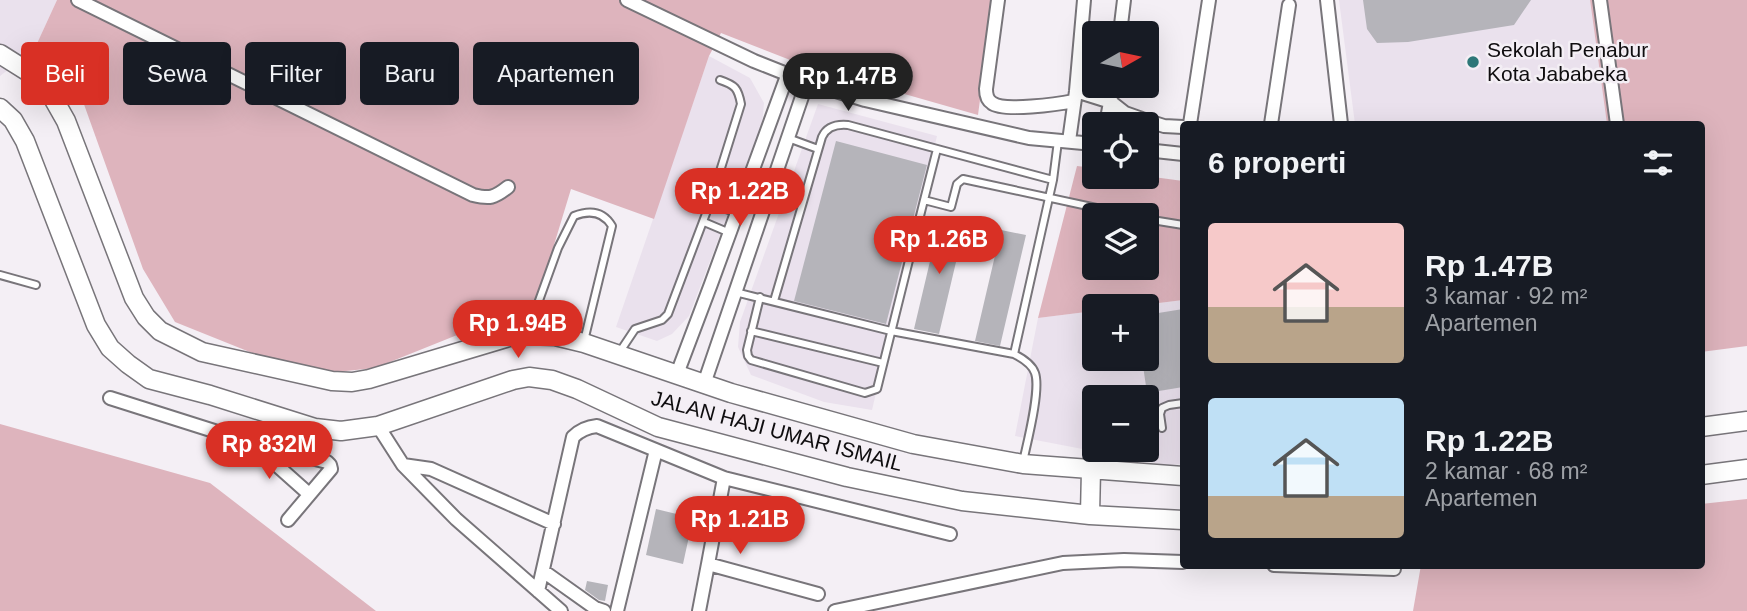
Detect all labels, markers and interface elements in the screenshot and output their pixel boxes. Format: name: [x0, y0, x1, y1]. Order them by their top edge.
north arrow: [1082, 21, 1158, 98]
map controls: [1082, 21, 1159, 462]
place label: Sekolah Penabur Kota Jababeka: [1487, 38, 1648, 85]
chip: Beli: [21, 42, 109, 105]
chip: Sewa: [123, 42, 231, 105]
chip: Filter: [245, 42, 346, 105]
chip: Baru: [360, 42, 459, 105]
chip: Apartemen: [473, 42, 639, 105]
pin: Rp 1.47B: [776, 54, 920, 113]
marker: Sekolah Penabur Kota Jababeka: [1465, 54, 1481, 70]
text: Rp 1.47B: [799, 63, 897, 89]
button: locate: [1082, 112, 1159, 189]
icon: filters: [1639, 144, 1677, 182]
text: 6 properti: [1208, 146, 1346, 179]
pin: Rp 1.22B: [668, 168, 812, 228]
text: Rp 1.22B: [691, 178, 789, 204]
button: layers: [1082, 203, 1159, 280]
pin: Rp 1.26B: [867, 216, 1011, 276]
text: Rp 1.26B: [890, 226, 988, 252]
text: Rp 1.47B: [1425, 249, 1553, 282]
icon: home: [1264, 251, 1348, 335]
text: 3 kamar · 92 m²: [1425, 283, 1587, 309]
button: +: [1082, 294, 1159, 371]
pin: Rp 1.94B: [446, 300, 590, 360]
text: Rp 1.94B: [469, 310, 567, 336]
text: Apartemen: [1425, 310, 1538, 336]
button: −: [1082, 385, 1159, 462]
street label: JALAN HAJI UMAR ISMAIL: [649, 386, 905, 475]
pin: Rp 832M: [204, 421, 334, 481]
text: Rp 1.22B: [1425, 424, 1553, 457]
icon: home: [1264, 426, 1348, 510]
text: Rp 832M: [222, 431, 316, 457]
text: 2 kamar · 68 m²: [1425, 458, 1587, 484]
text: Apartemen: [1425, 485, 1538, 511]
pin: Rp 1.21B: [668, 496, 812, 556]
text: Rp 1.21B: [691, 506, 789, 532]

